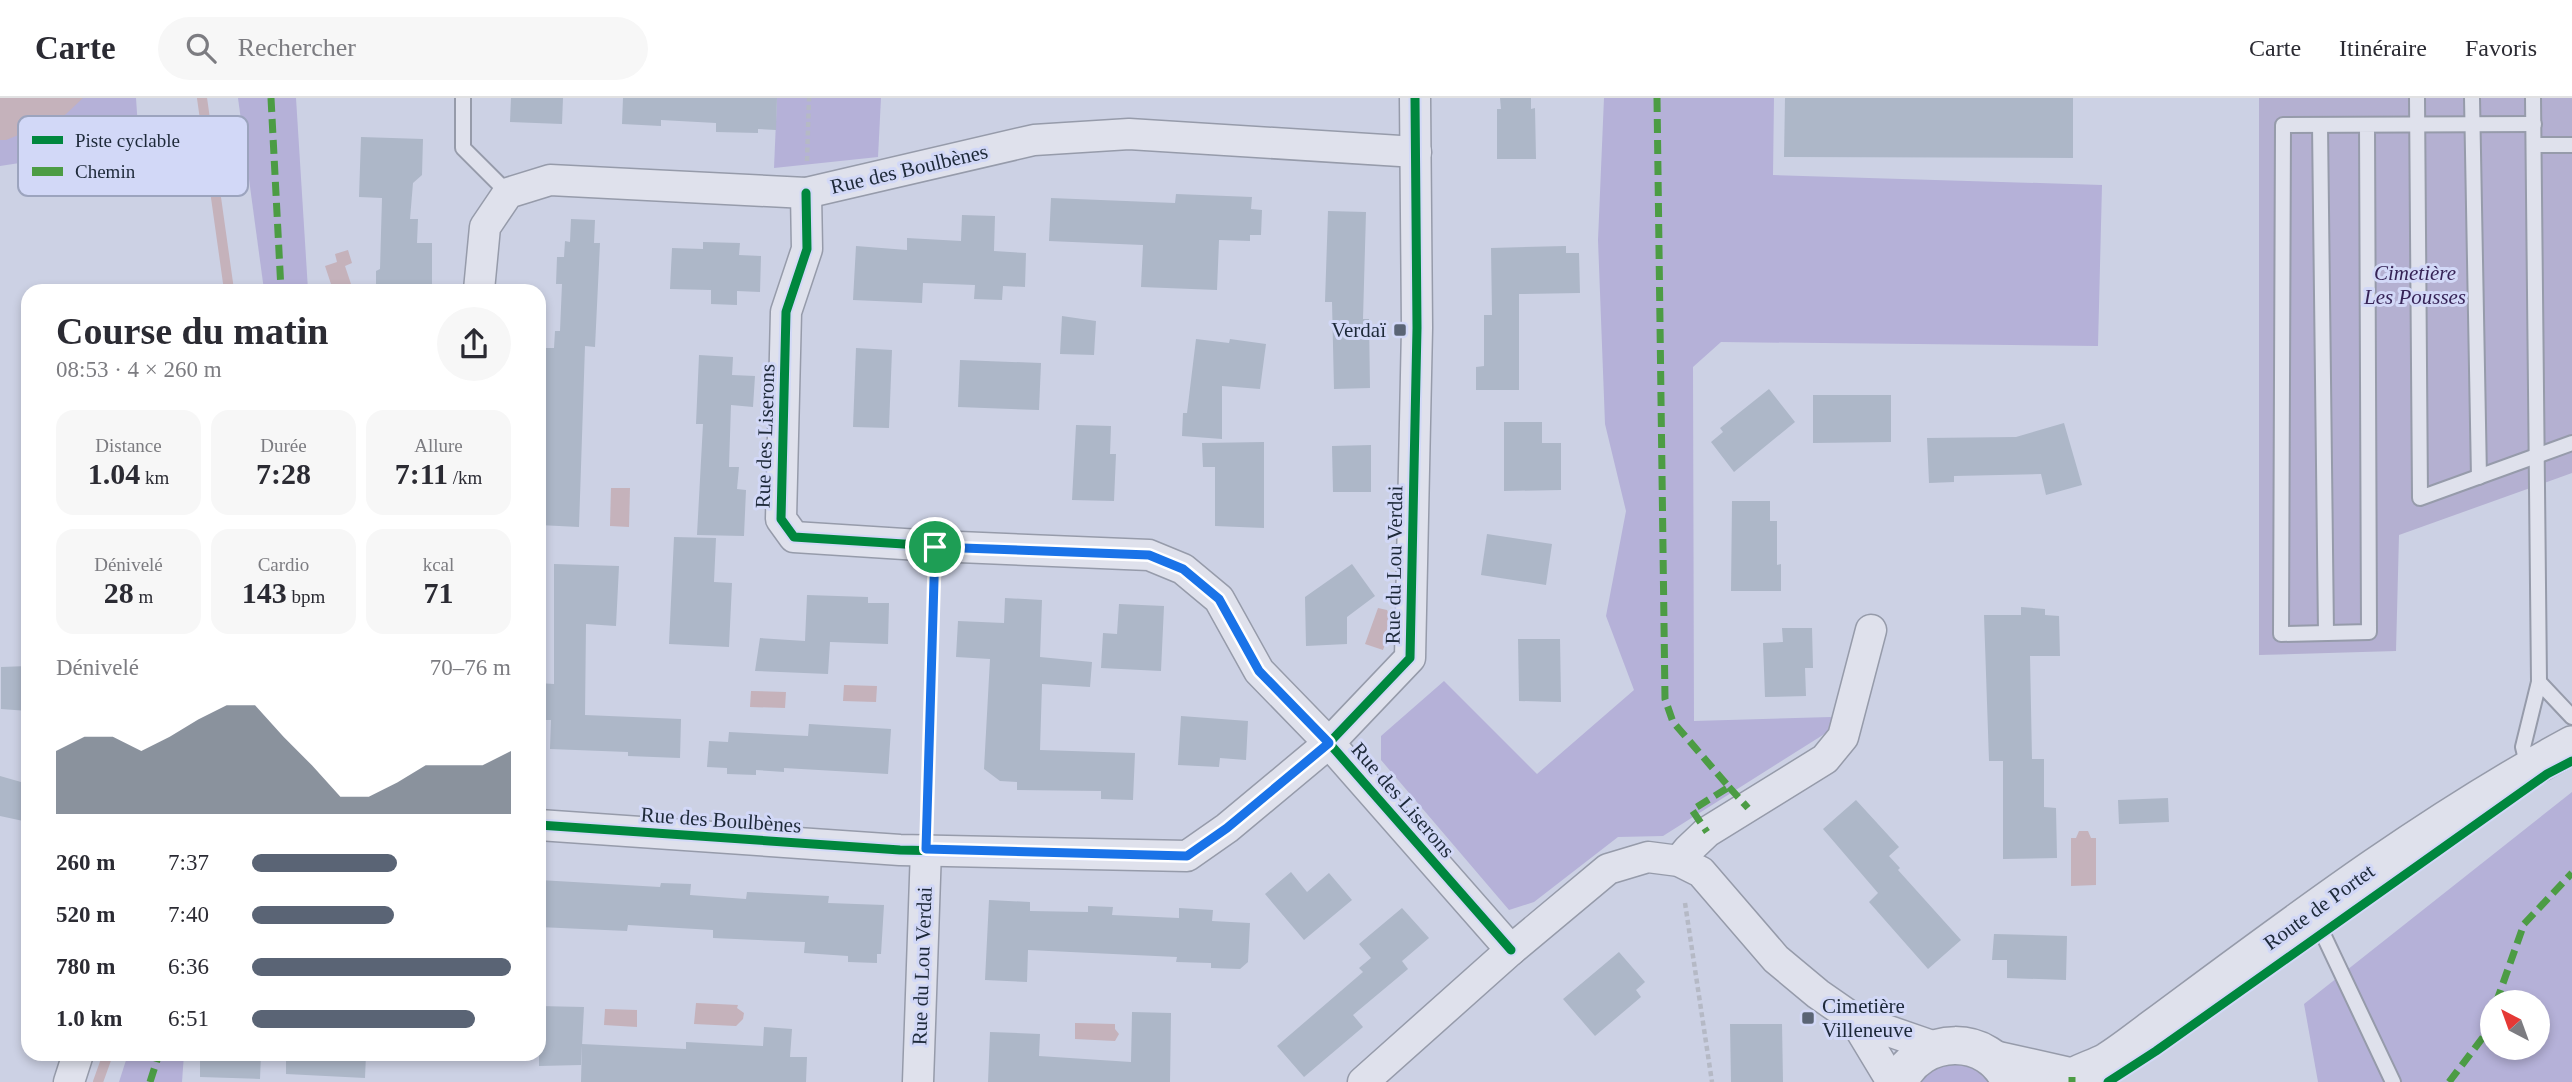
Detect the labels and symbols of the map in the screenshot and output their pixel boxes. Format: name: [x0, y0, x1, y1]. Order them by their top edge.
legend: [18, 116, 248, 196]
text: Piste cyclable: [75, 130, 180, 151]
street label: Rue des Boulbènes: [828, 139, 990, 199]
text: Chemin: [75, 161, 136, 182]
park label: Cimetière Les Pousses: [2363, 261, 2466, 309]
place label: Verdaï: [1331, 318, 1386, 342]
marker: Verdaï: [1392, 322, 1408, 338]
street label: Rue des Liserons: [750, 363, 780, 509]
street label: Rue du Lou Verdai: [1381, 485, 1407, 645]
pin: [905, 517, 965, 577]
street label: Rue des Liserons: [1346, 738, 1460, 862]
street label: Rue des Boulbènes: [640, 802, 802, 838]
street label: Route de Portet: [2259, 859, 2379, 955]
street label: Rue du Lou Verdai: [907, 886, 937, 1046]
north arrow: [2480, 990, 2550, 1060]
place label: Cimetière Villeneuve: [1822, 994, 1913, 1042]
marker: Cimetière Villeneuve: [1800, 1010, 1816, 1026]

